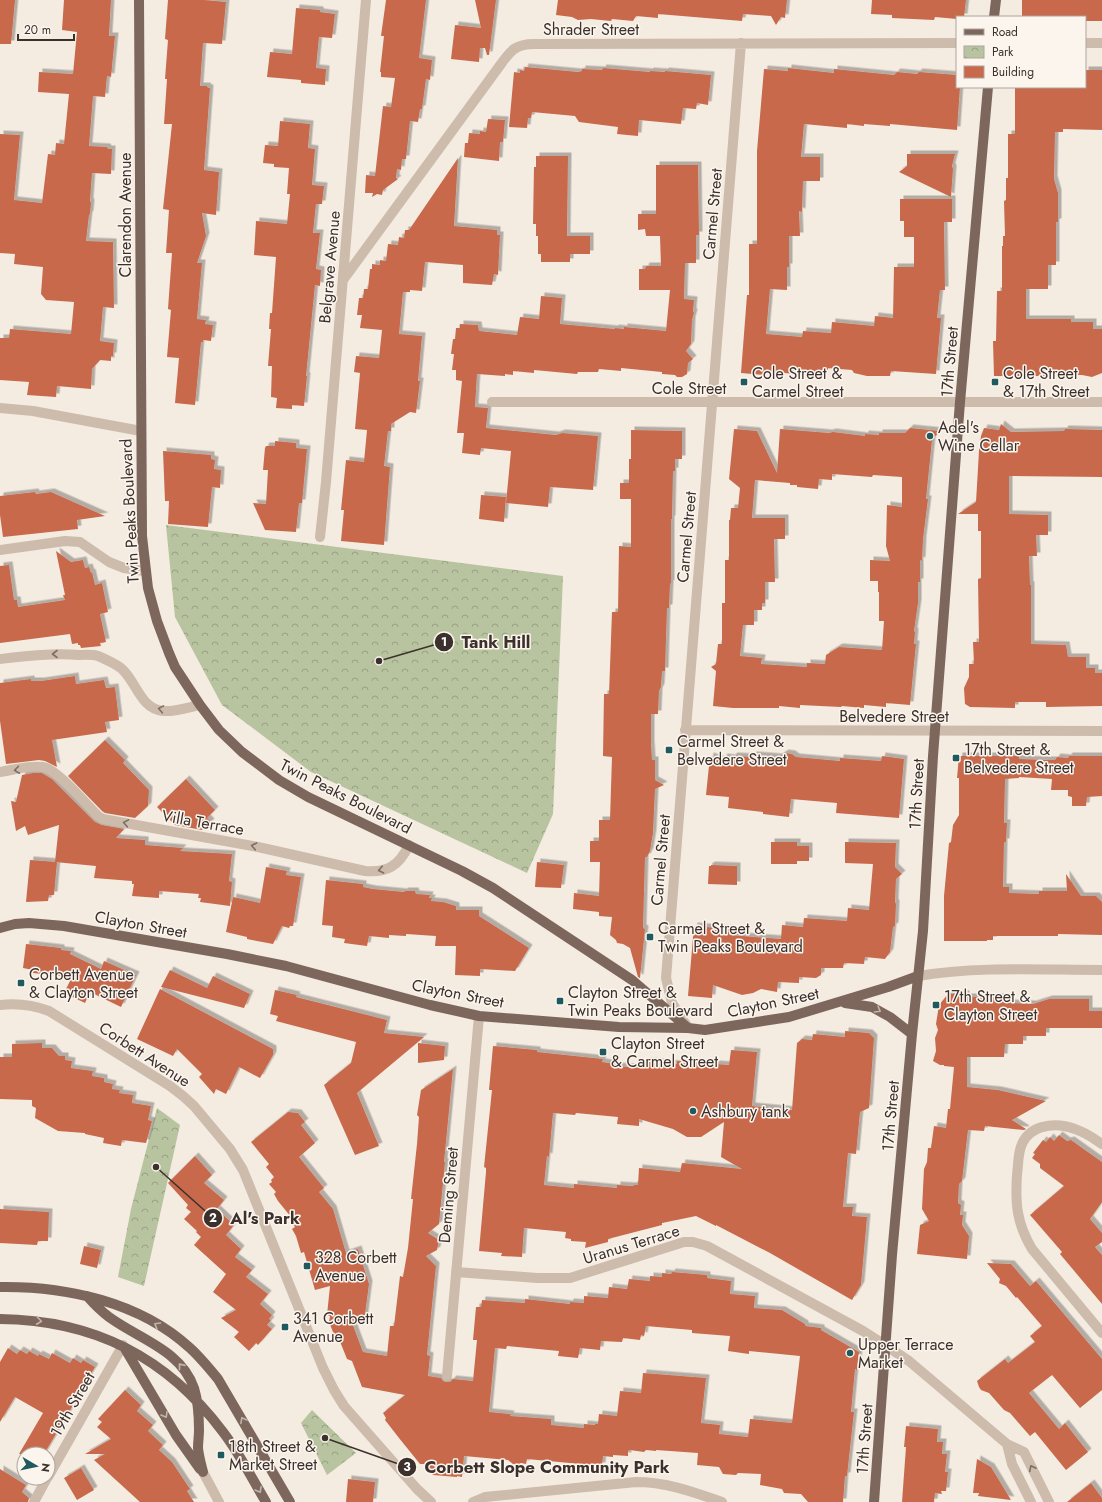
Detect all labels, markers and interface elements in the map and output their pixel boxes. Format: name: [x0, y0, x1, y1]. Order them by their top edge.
scale bar: [18, 16, 74, 42]
legend: [956, 16, 1086, 88]
street label: Shrader Street: [543, 18, 639, 41]
text: 20 m: [24, 21, 51, 39]
text: Road: [992, 23, 1018, 41]
text: Park: [992, 43, 1014, 61]
text: Building: [992, 63, 1034, 81]
street label: Clarendon Avenue: [114, 152, 137, 278]
street label: Carmel Street: [697, 167, 728, 261]
street label: Belgrave Avenue: [313, 210, 346, 324]
street label: 17th Street: [935, 326, 964, 398]
place label: Cole Street & Carmel Street: [752, 362, 844, 403]
place label: Cole Street & 17th Street: [1003, 362, 1090, 403]
street label: Cole Street: [652, 377, 726, 400]
marker: Cole Street & Carmel Street: [739, 377, 749, 387]
marker: Cole Street & 17th Street: [990, 377, 1000, 387]
place label: Adel's Wine Cellar: [938, 416, 1020, 457]
marker: Adel's Wine Cellar: [925, 431, 935, 441]
street label: Twin Peaks Boulevard: [114, 438, 145, 584]
street label: Carmel Street: [671, 490, 702, 584]
callout: Tank Hill: [434, 627, 539, 656]
text: Tank Hill: [462, 630, 530, 654]
text: 1: [441, 633, 447, 651]
one-way arrow: [52, 650, 58, 658]
street label: Belvedere Street: [839, 705, 949, 728]
one-way arrow: [158, 706, 165, 714]
place label: Carmel Street & Belvedere Street: [677, 730, 787, 771]
place label: 17th Street & Belvedere Street: [964, 738, 1074, 779]
marker: Carmel Street & Belvedere Street: [664, 745, 674, 755]
street label: Twin Peaks Boulevard: [276, 753, 416, 840]
marker: 17th Street & Belvedere Street: [951, 753, 961, 763]
street label: 17th Street: [903, 758, 930, 830]
one-way arrow: [14, 765, 20, 773]
street label: Villa Terrace: [160, 804, 246, 841]
street label: Carmel Street: [645, 813, 676, 907]
one-way arrow: [123, 820, 129, 828]
one-way arrow: [251, 842, 257, 851]
one-way arrow: [378, 865, 385, 873]
street label: Clayton Street: [93, 905, 189, 944]
place label: Carmel Street & Twin Peaks Boulevard: [658, 917, 803, 958]
marker: Carmel Street & Twin Peaks Boulevard: [645, 932, 655, 942]
place label: Corbett Avenue & Clayton Street: [29, 963, 138, 1004]
street label: Clayton Street: [410, 973, 506, 1014]
marker: Corbett Avenue & Clayton Street: [16, 978, 26, 988]
place label: Clayton Street & Twin Peaks Boulevard: [568, 981, 713, 1022]
street label: Clayton Street: [725, 982, 821, 1023]
place label: 17th Street & Clayton Street: [944, 985, 1037, 1026]
marker: Clayton Street & Twin Peaks Boulevard: [555, 996, 565, 1006]
marker: 17th Street & Clayton Street: [931, 1000, 941, 1010]
one-way arrow: [874, 1006, 881, 1013]
street label: Corbett Avenue: [94, 1016, 195, 1093]
place label: Clayton Street & Carmel Street: [611, 1032, 718, 1073]
marker: Clayton Street & Carmel Street: [598, 1047, 608, 1057]
street label: 17th Street: [876, 1080, 905, 1152]
place label: Ashbury tank: [701, 1100, 790, 1123]
marker: Ashbury tank: [688, 1106, 698, 1116]
street label: Deming Street: [433, 1146, 464, 1244]
callout: Al's Park: [203, 1204, 308, 1233]
text: Al's Park: [229, 1206, 300, 1230]
text: 2: [209, 1209, 217, 1227]
street label: Uranus Terrace: [580, 1219, 682, 1270]
place label: 328 Corbett Avenue: [315, 1246, 397, 1287]
marker: 328 Corbett Avenue: [302, 1261, 312, 1271]
place label: 341 Corbett Avenue: [293, 1307, 373, 1348]
one-way arrow: [36, 1316, 42, 1325]
one-way arrow: [154, 1322, 161, 1329]
marker: 341 Corbett Avenue: [280, 1322, 290, 1332]
place label: Upper Terrace Market: [858, 1333, 953, 1374]
marker: Upper Terrace Market: [845, 1348, 855, 1358]
one-way arrow: [178, 1363, 185, 1370]
street label: 19th Street: [45, 1367, 100, 1441]
street label: 17th Street: [851, 1403, 878, 1475]
one-way arrow: [160, 1411, 167, 1418]
one-way arrow: [240, 1417, 247, 1424]
place label: 18th Street & Market Street: [229, 1435, 317, 1476]
north arrow: [16, 1446, 56, 1486]
marker: 18th Street & Market Street: [216, 1450, 226, 1460]
callout: Corbett Slope Community Park: [397, 1453, 678, 1482]
text: Corbett Slope Community Park: [424, 1455, 670, 1479]
text: 3: [403, 1458, 411, 1476]
text: N: [37, 1462, 54, 1473]
one-way arrow: [1029, 1465, 1037, 1473]
one-way arrow: [254, 1486, 261, 1493]

